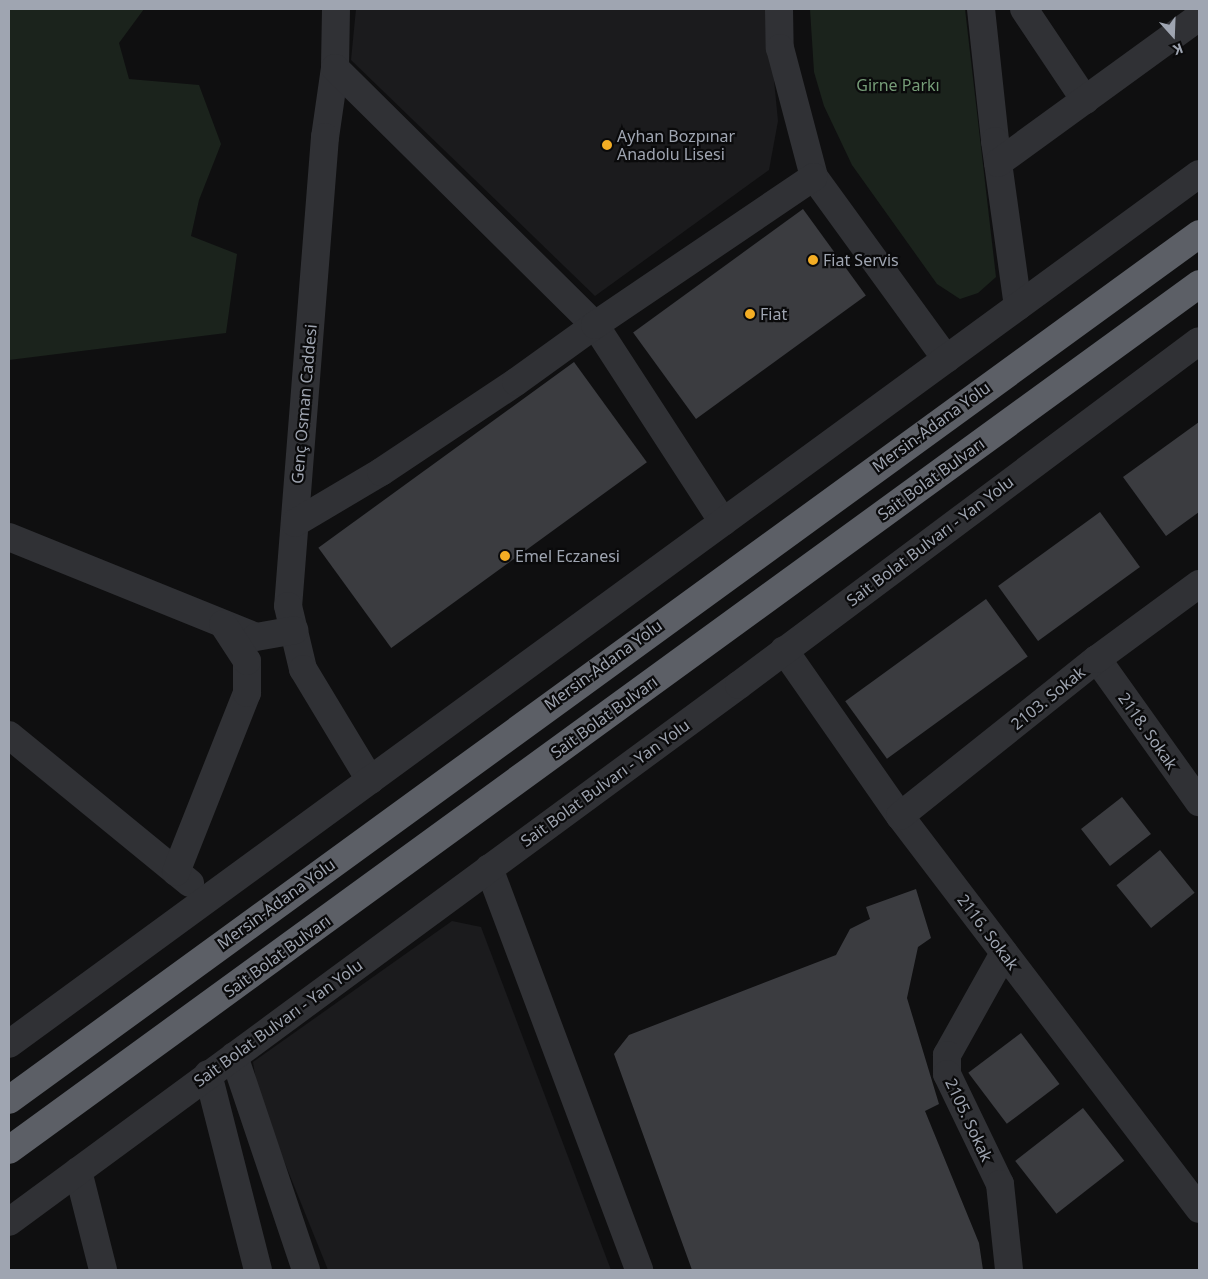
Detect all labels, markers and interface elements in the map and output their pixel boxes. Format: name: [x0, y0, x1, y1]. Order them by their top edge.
north arrow: [1148, 10, 1198, 60]
text: K: [1171, 39, 1186, 60]
park label: Girne Parkı: [856, 75, 940, 95]
place label: Ayhan Bozpınar Anadolu Lisesi: [617, 126, 735, 164]
marker: Ayhan Bozpınar Anadolu Lisesi: [601, 139, 613, 151]
place label: Fiat Servis: [823, 250, 899, 270]
marker: Fiat Servis: [807, 254, 819, 266]
place label: Fiat: [760, 304, 787, 324]
marker: Fiat: [744, 308, 756, 320]
street label: Genç Osman Caddesi: [287, 323, 321, 485]
street label: Mersin-Adana Yolu: [868, 378, 994, 476]
street label: Sait Bolat Bulvarı: [874, 434, 988, 524]
street label: Sait Bolat Bulvarı - Yan Yolu: [843, 472, 1017, 610]
place label: Emel Eczanesi: [515, 546, 620, 566]
marker: Emel Eczanesi: [499, 550, 511, 562]
street label: Mersin-Adana Yolu: [540, 616, 666, 714]
street label: 2103. Sokak: [1007, 662, 1089, 734]
street label: Sait Bolat Bulvarı: [547, 672, 661, 762]
street label: 2118. Sokak: [1114, 689, 1182, 773]
street label: Sait Bolat Bulvarı - Yan Yolu: [517, 715, 693, 851]
street label: Mersin-Adana Yolu: [213, 855, 339, 953]
street label: 2116. Sokak: [953, 890, 1023, 974]
street label: Sait Bolat Bulvarı: [220, 911, 334, 1001]
street label: Sait Bolat Bulvarı - Yan Yolu: [190, 955, 366, 1091]
street label: 2105. Sokak: [941, 1075, 997, 1165]

